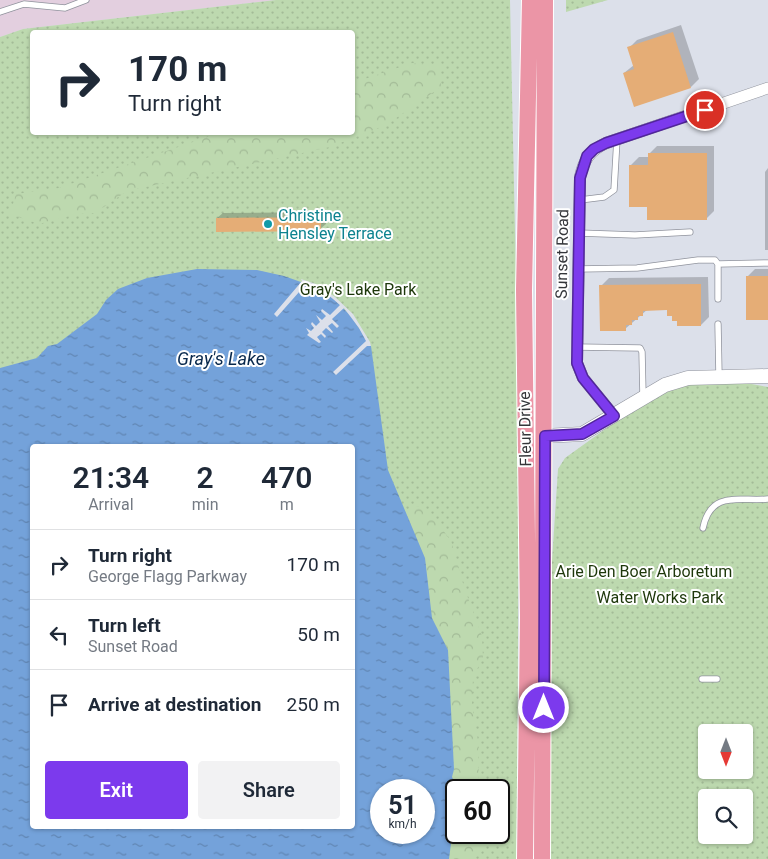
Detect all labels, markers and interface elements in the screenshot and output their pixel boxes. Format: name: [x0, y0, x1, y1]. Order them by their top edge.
text: 170 m: [128, 49, 227, 90]
icon: right: [45, 50, 110, 115]
pin: [684, 89, 726, 131]
text: Turn right: [128, 91, 222, 116]
icon: arrive: [691, 96, 719, 124]
place label: Christine Hensley Terrace: [278, 206, 392, 243]
street label: Sunset Road: [552, 209, 572, 299]
marker: Christine Hensley Terrace: [262, 218, 274, 230]
park label: Gray's Lake Park: [300, 280, 417, 299]
water label: Gray's Lake: [177, 348, 265, 369]
street label: Fleur Drive: [515, 391, 535, 467]
text: 21:34: [73, 460, 149, 495]
text: 2: [197, 460, 214, 495]
text: 470: [261, 460, 312, 495]
text: Arrival: [88, 495, 134, 514]
text: min: [192, 495, 219, 514]
text: m: [280, 495, 294, 514]
text: Turn right: [88, 544, 172, 567]
icon: right: [45, 551, 73, 579]
text: 170 m: [287, 553, 340, 576]
park label: Arie Den Boer Arboretum: [556, 562, 732, 581]
text: George Flagg Parkway: [88, 567, 247, 586]
park label: Water Works Park: [597, 588, 724, 607]
text: Turn left: [88, 614, 161, 637]
icon: left: [45, 621, 73, 649]
text: 50 m: [297, 623, 340, 646]
text: Sunset Road: [88, 637, 178, 656]
position arrow: [517, 681, 569, 733]
icon: arrive: [45, 691, 73, 719]
text: Arrive at destination: [88, 693, 261, 716]
text: 250 m: [287, 693, 340, 716]
north arrow: [698, 724, 752, 779]
map controls: [698, 724, 753, 844]
button: Exit: [45, 761, 188, 819]
button: Share: [198, 761, 340, 819]
speed limit sign: 60: [445, 779, 510, 844]
button: search: [698, 789, 753, 844]
text: 51: [388, 791, 417, 820]
text: km/h: [388, 817, 417, 831]

